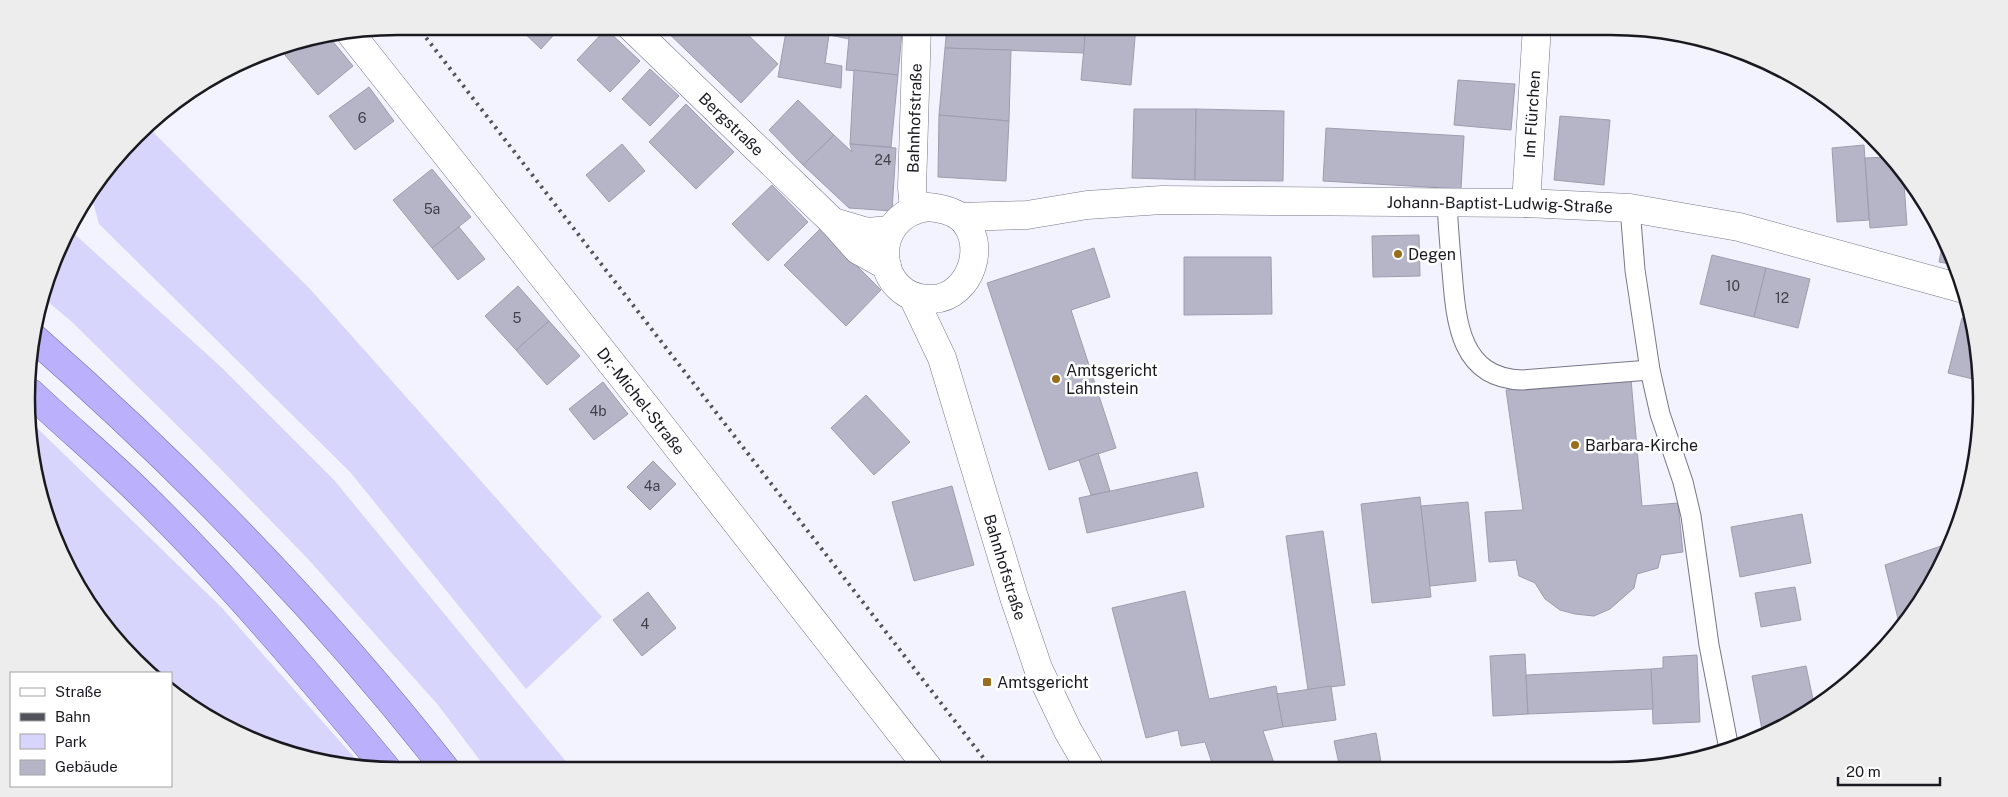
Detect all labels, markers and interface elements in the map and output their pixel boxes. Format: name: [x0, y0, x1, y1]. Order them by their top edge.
street label: Bahnhofstraße: [903, 63, 926, 173]
street label: Im Flürchen: [1520, 70, 1544, 159]
street label: Bergstraße: [695, 89, 768, 160]
house number: 6: [358, 110, 367, 126]
house number: 24: [874, 152, 892, 168]
street label: Johann-Baptist-Ludwig-Straße: [1387, 193, 1613, 217]
house number: 5a: [424, 201, 440, 217]
place label: Degen: [1408, 245, 1456, 264]
marker: Degen: [1392, 248, 1404, 260]
house number: 10: [1726, 278, 1740, 294]
house number: 12: [1775, 290, 1789, 306]
house number: 5: [513, 310, 522, 326]
street label: Dr.-Michel-Straße: [593, 344, 689, 459]
place label: Amtsgericht Lahnstein: [1066, 361, 1158, 398]
marker: Amtsgericht Lahnstein: [1050, 373, 1062, 385]
house number: 4b: [589, 403, 607, 419]
place label: Barbara-Kirche: [1585, 436, 1698, 455]
marker: Barbara-Kirche: [1569, 439, 1581, 451]
house number: 4a: [644, 478, 660, 494]
street label: Bahnhofstraße: [980, 512, 1030, 623]
house number: 4: [641, 616, 650, 632]
legend: [10, 672, 172, 787]
place label: Amtsgericht: [997, 673, 1089, 692]
marker: Amtsgericht: [981, 676, 993, 688]
text: Straße: [55, 683, 102, 700]
text: Bahn: [55, 708, 91, 725]
text: Park: [55, 733, 87, 750]
scale bar: [1838, 754, 1940, 786]
text: Gebäude: [55, 758, 118, 775]
text: 20 m: [1846, 763, 1881, 780]

